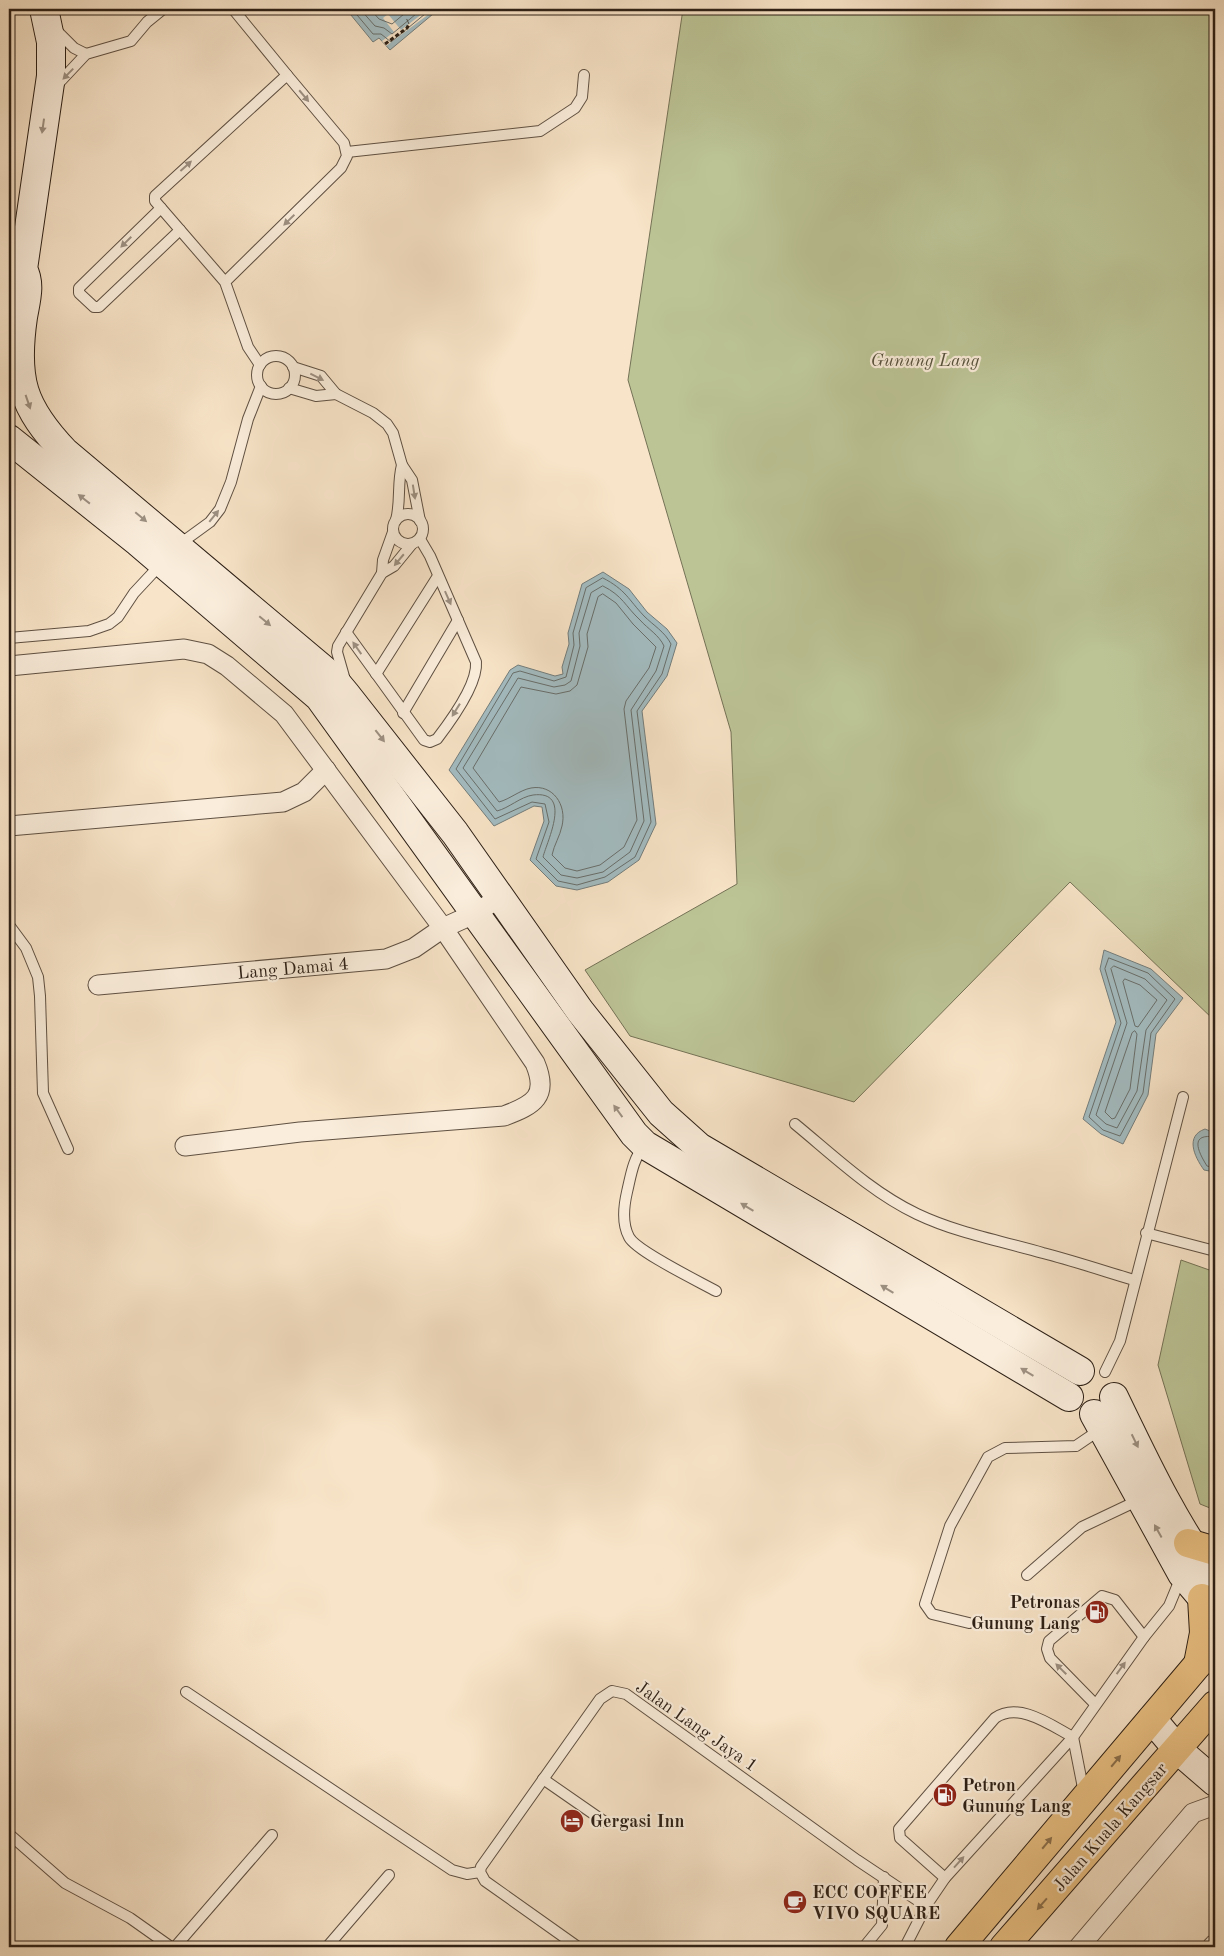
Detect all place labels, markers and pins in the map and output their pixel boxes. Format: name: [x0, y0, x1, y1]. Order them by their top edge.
place label: Petronas Gunung Lang: [971, 1594, 1080, 1633]
fuel station icon: Petronas Gunung Lang: [1084, 1599, 1110, 1625]
place label: Petron Gunung Lang: [962, 1777, 1071, 1816]
fuel station icon: Petron Gunung Lang: [932, 1782, 958, 1808]
hotel icon: Gergasi Inn: [559, 1808, 585, 1834]
place label: Gergasi Inn: [590, 1813, 684, 1831]
place label: ECC COFFEE VIVO SQUARE: [812, 1884, 940, 1923]
cafe icon: ECC COFFEE VIVO SQUARE: [782, 1889, 808, 1915]

